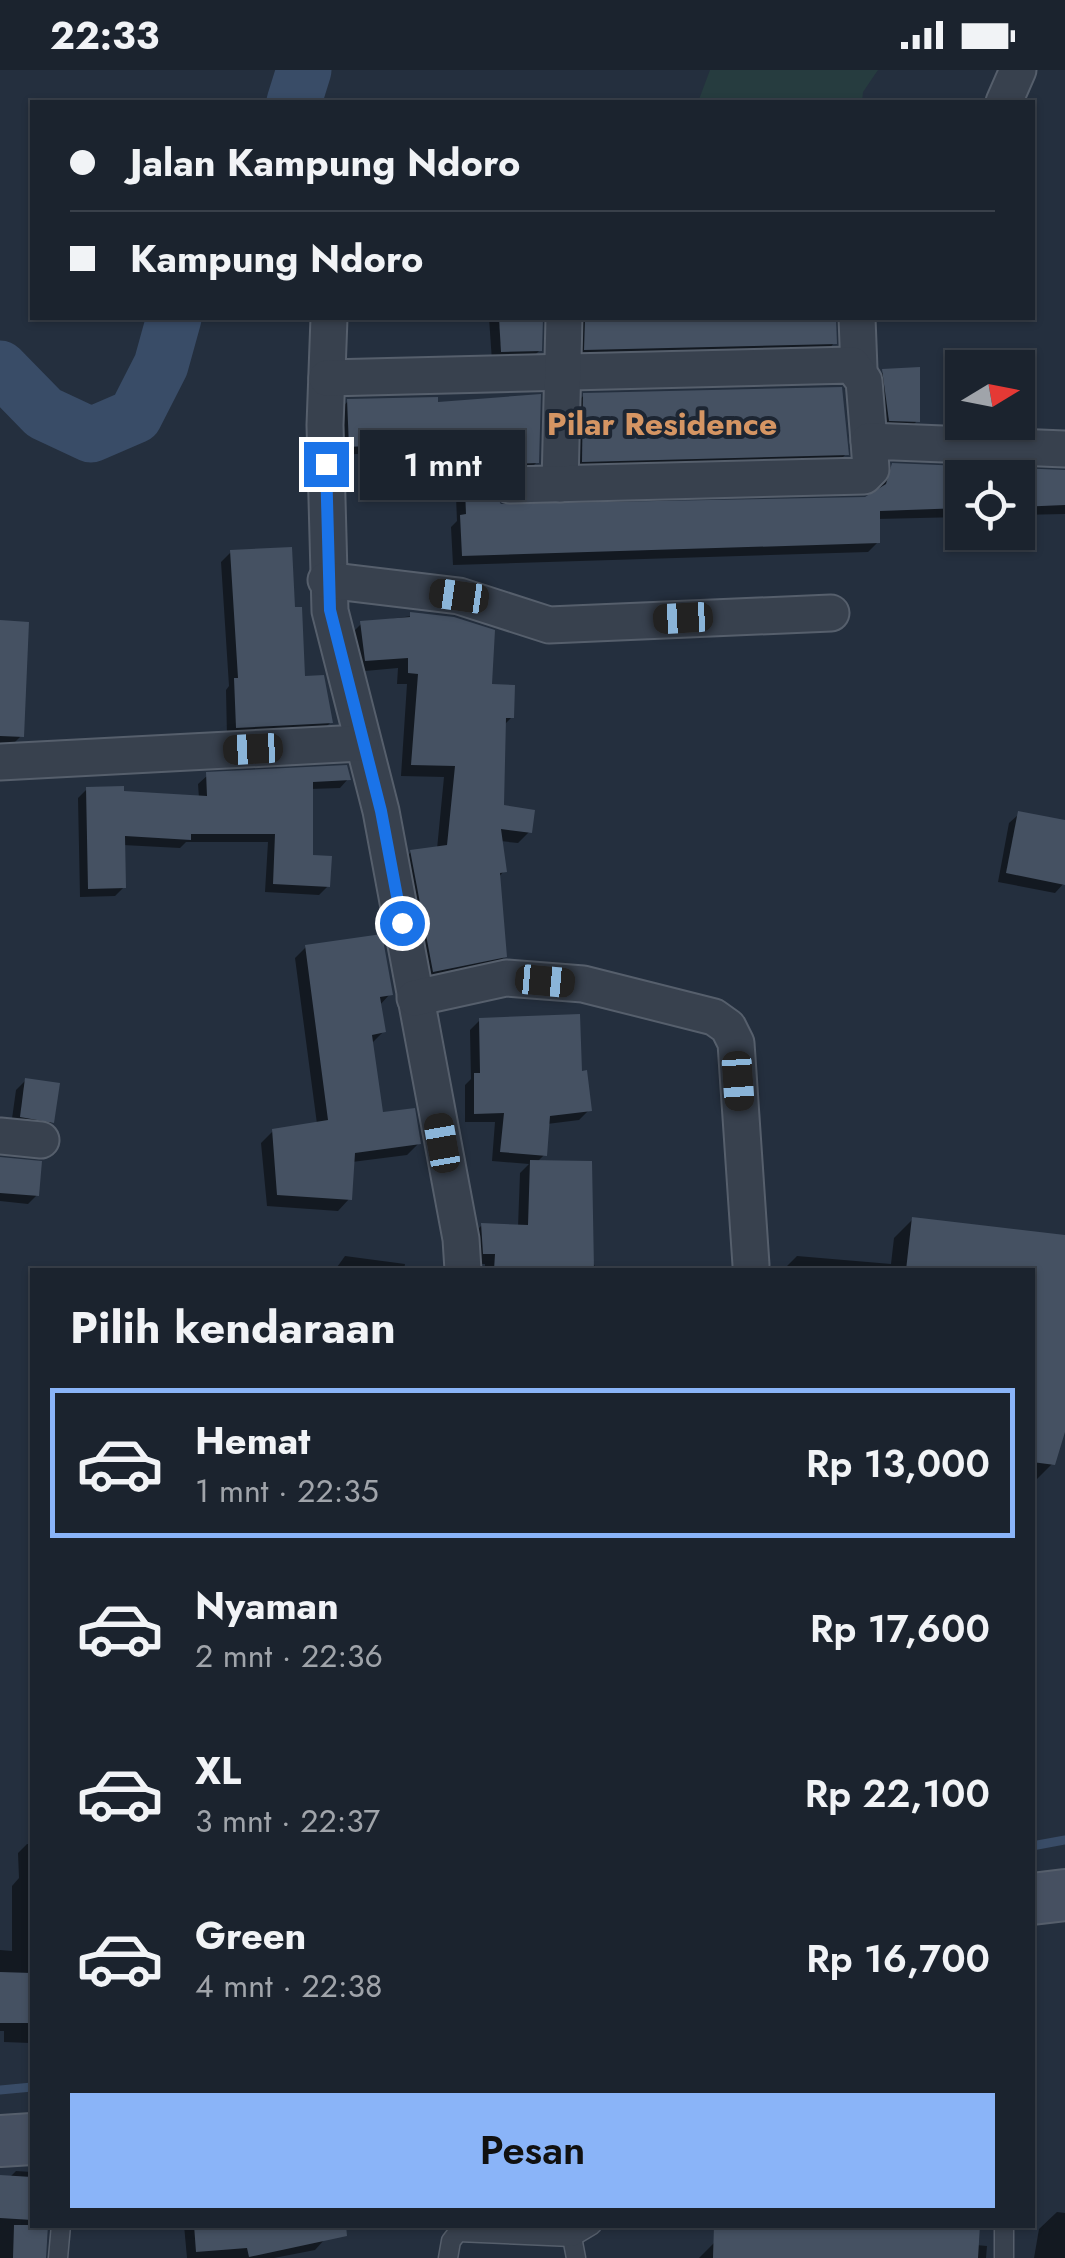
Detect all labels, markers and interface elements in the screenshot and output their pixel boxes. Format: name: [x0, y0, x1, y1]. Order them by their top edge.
text: 22:33: [50, 8, 159, 63]
text: Jalan Kampung Ndoro: [130, 135, 520, 190]
text: Kampung Ndoro: [130, 231, 423, 286]
north arrow: [945, 350, 1035, 440]
map controls: [945, 350, 1035, 550]
district label: Pilar Residence: [547, 401, 777, 447]
callout: 1 mnt: [361, 429, 526, 499]
route end: [304, 442, 349, 487]
text: 1 mnt: [403, 442, 482, 488]
button: locate: [945, 460, 1035, 550]
car: [427, 577, 491, 615]
car: [652, 601, 714, 635]
car: [222, 732, 284, 766]
route start: [380, 901, 425, 946]
car: [514, 963, 576, 999]
car: [721, 1050, 755, 1112]
car: [422, 1111, 462, 1175]
text: Pilih kendaraan: [70, 1295, 396, 1360]
text: Hemat: [195, 1413, 310, 1468]
icon: car: [75, 1418, 165, 1508]
text: Rp 13,000: [806, 1436, 990, 1491]
text: 1 mnt · 22:35: [195, 1468, 379, 1514]
text: Nyaman: [195, 1578, 339, 1633]
icon: car: [75, 1583, 165, 1673]
text: Rp 17,600: [810, 1601, 990, 1656]
text: 2 mnt · 22:36: [195, 1633, 383, 1679]
text: XL: [195, 1743, 241, 1798]
icon: car: [75, 1748, 165, 1838]
text: Rp 22,100: [805, 1766, 990, 1821]
text: 3 mnt · 22:37: [195, 1798, 380, 1844]
text: Green: [195, 1908, 306, 1963]
icon: car: [75, 1913, 165, 2003]
text: Rp 16,700: [806, 1931, 990, 1986]
text: 4 mnt · 22:38: [195, 1963, 382, 2009]
button: Pesan: [70, 2093, 995, 2208]

